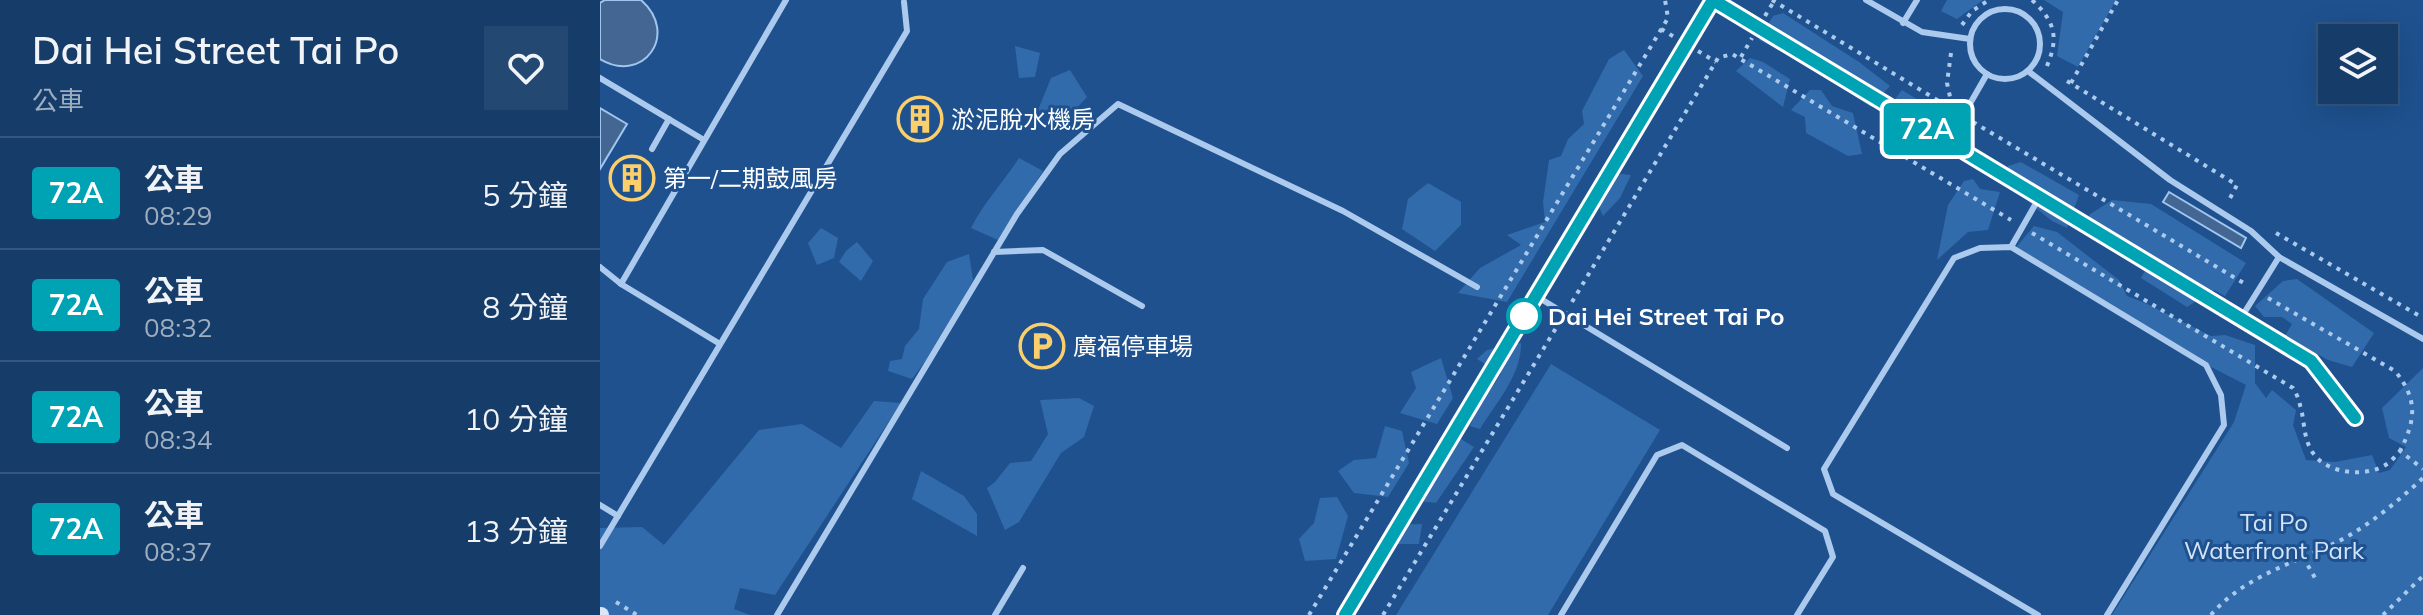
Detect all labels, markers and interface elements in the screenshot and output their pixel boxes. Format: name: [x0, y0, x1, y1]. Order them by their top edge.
map controls: [2318, 24, 2398, 104]
button: layers: [2318, 24, 2398, 104]
text: Dai Hei Street Tai Po: [32, 26, 399, 74]
button: heart: [484, 26, 568, 110]
text: 公車: [32, 84, 84, 117]
building icon: 淤泥脫水機房: [896, 95, 944, 143]
line badge: 72A: [1881, 103, 1973, 155]
place label: 淤泥脫水機房: [951, 104, 1095, 134]
text: 72A: [1900, 111, 1954, 146]
building icon: 第一/二期鼓風房: [608, 154, 656, 202]
text: 公車: [144, 160, 204, 198]
place label: 第一/二期鼓風房: [663, 163, 838, 193]
text: 72A: [49, 175, 103, 210]
text: 5 分鐘: [482, 176, 568, 214]
text: 08:29: [144, 199, 212, 232]
text: 公車: [144, 272, 204, 310]
text: 72A: [49, 287, 103, 322]
text: 8 分鐘: [482, 288, 568, 326]
marker: Dai Hei Street Tai Po: [1507, 299, 1541, 333]
place label: Dai Hei Street Tai Po: [1548, 301, 1785, 331]
text: 08:32: [144, 311, 212, 344]
parking icon: 廣福停車場: [1018, 322, 1066, 370]
place label: 廣福停車場: [1073, 331, 1193, 361]
text: 公車: [144, 384, 204, 422]
text: 72A: [49, 399, 103, 434]
text: 10 分鐘: [464, 400, 568, 438]
text: 08:34: [144, 423, 212, 456]
text: 公車: [144, 496, 204, 534]
park label: Tai Po Waterfront Park: [2184, 507, 2365, 565]
text: 72A: [49, 511, 103, 546]
text: 13 分鐘: [464, 512, 568, 550]
text: 08:37: [144, 535, 212, 568]

